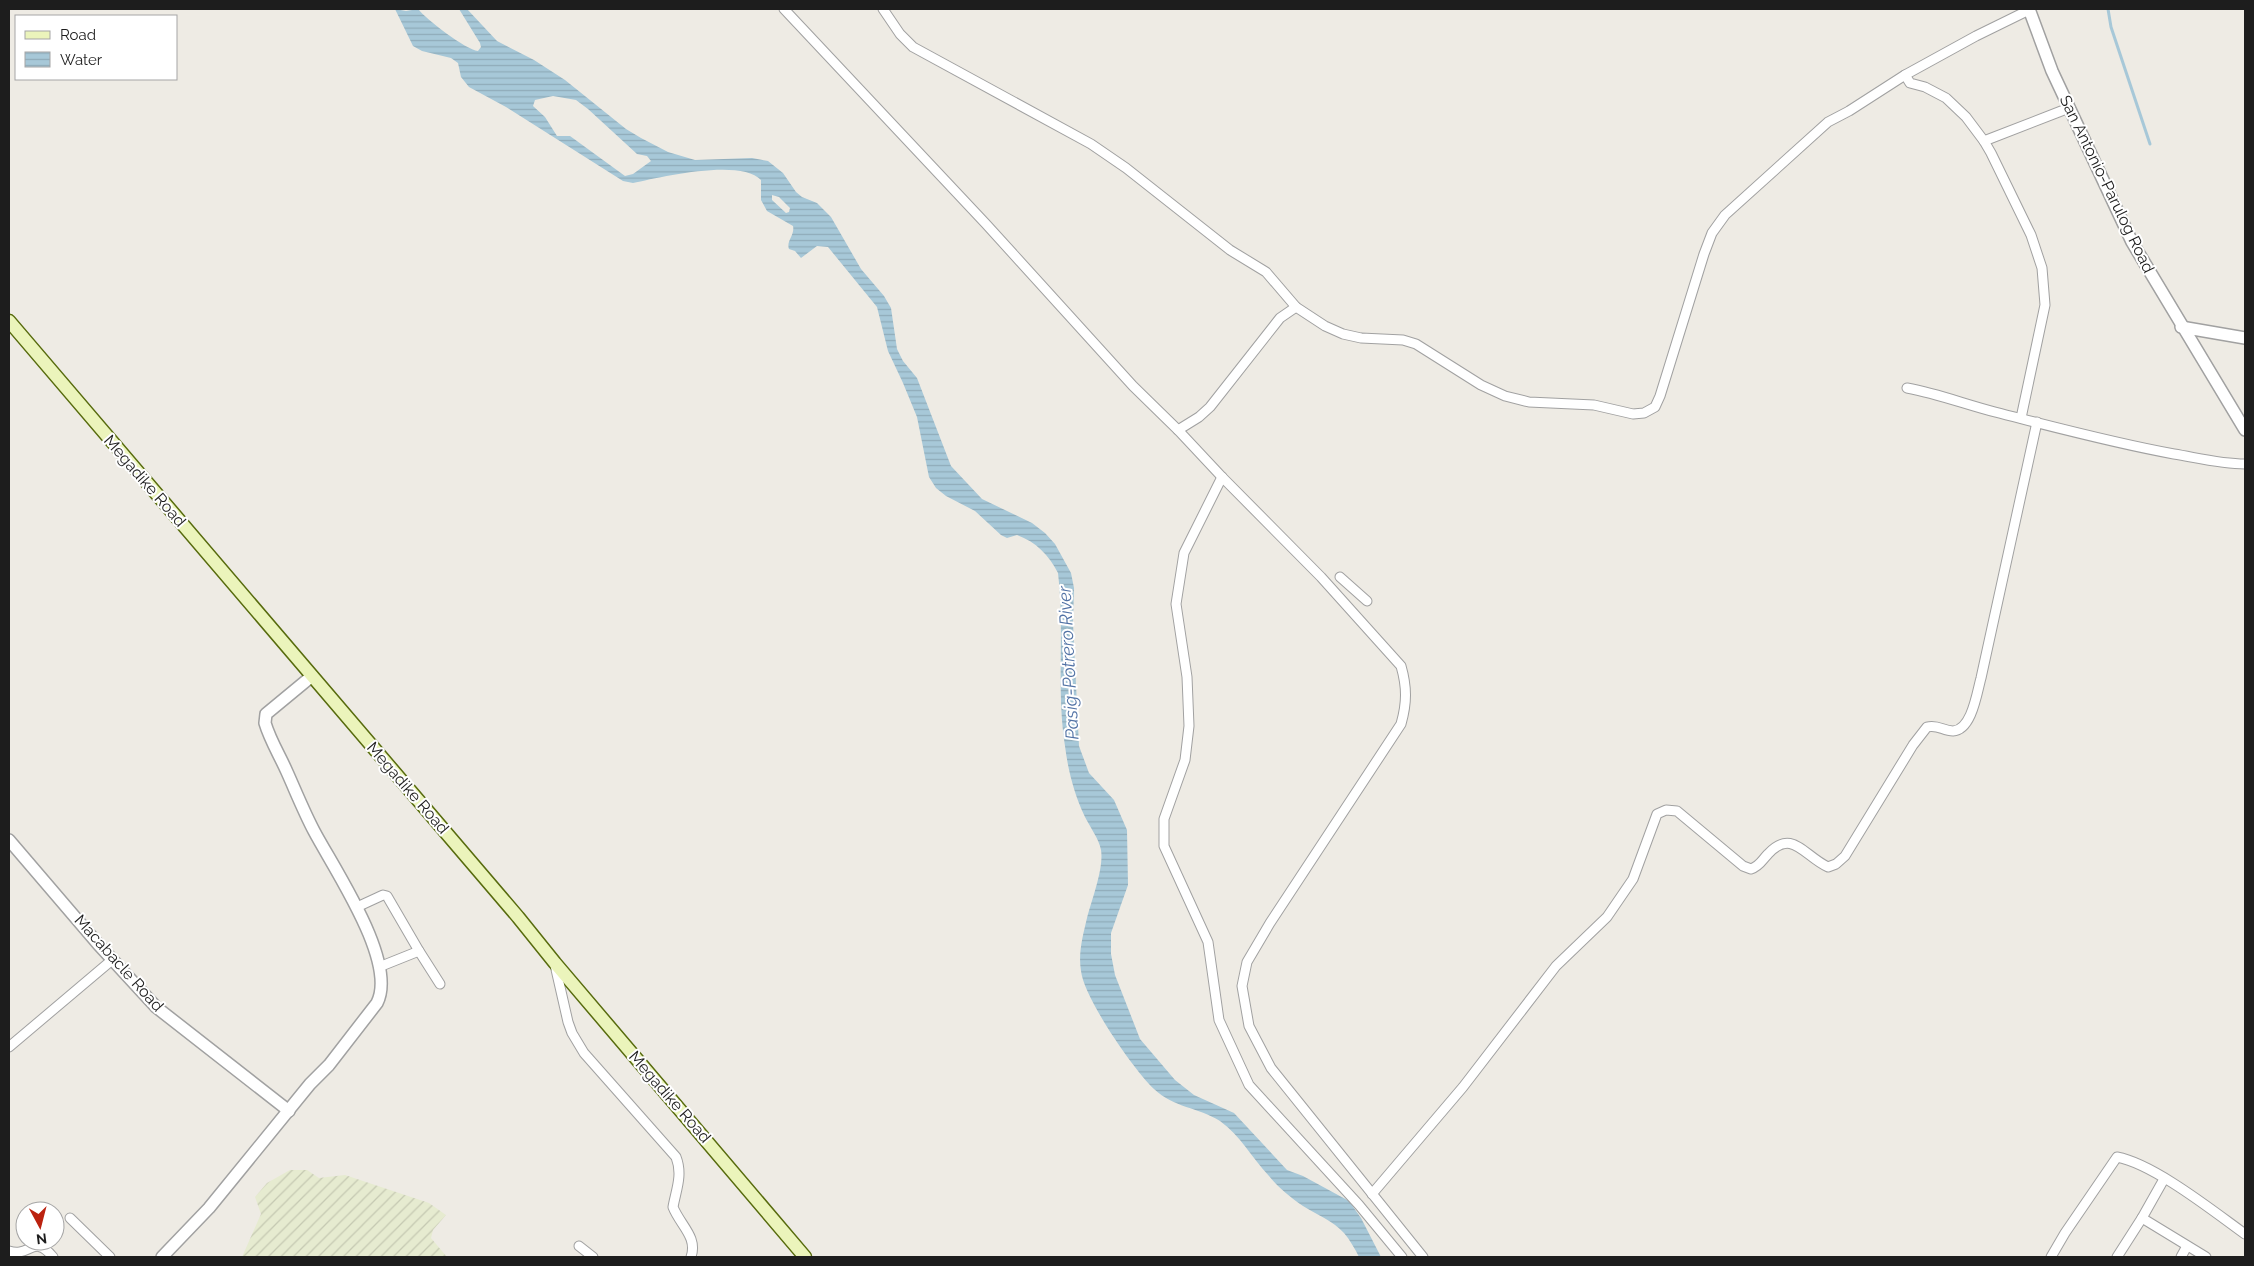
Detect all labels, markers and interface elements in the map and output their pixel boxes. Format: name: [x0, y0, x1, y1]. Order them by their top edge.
legend: [15, 15, 178, 80]
text: Road: [60, 26, 96, 44]
text: Water: [60, 51, 103, 69]
street label: San Antonio-Parulog Road: [2056, 92, 2158, 276]
street label: Megadike Road: [100, 431, 190, 531]
water label: Pasig-Potrero River: [1053, 585, 1083, 740]
street label: Megadike Road: [363, 738, 453, 838]
street label: Macabacle Road: [71, 911, 167, 1015]
street label: Megadike Road: [625, 1047, 715, 1147]
north arrow: [15, 1201, 65, 1251]
text: N: [35, 1230, 48, 1247]

